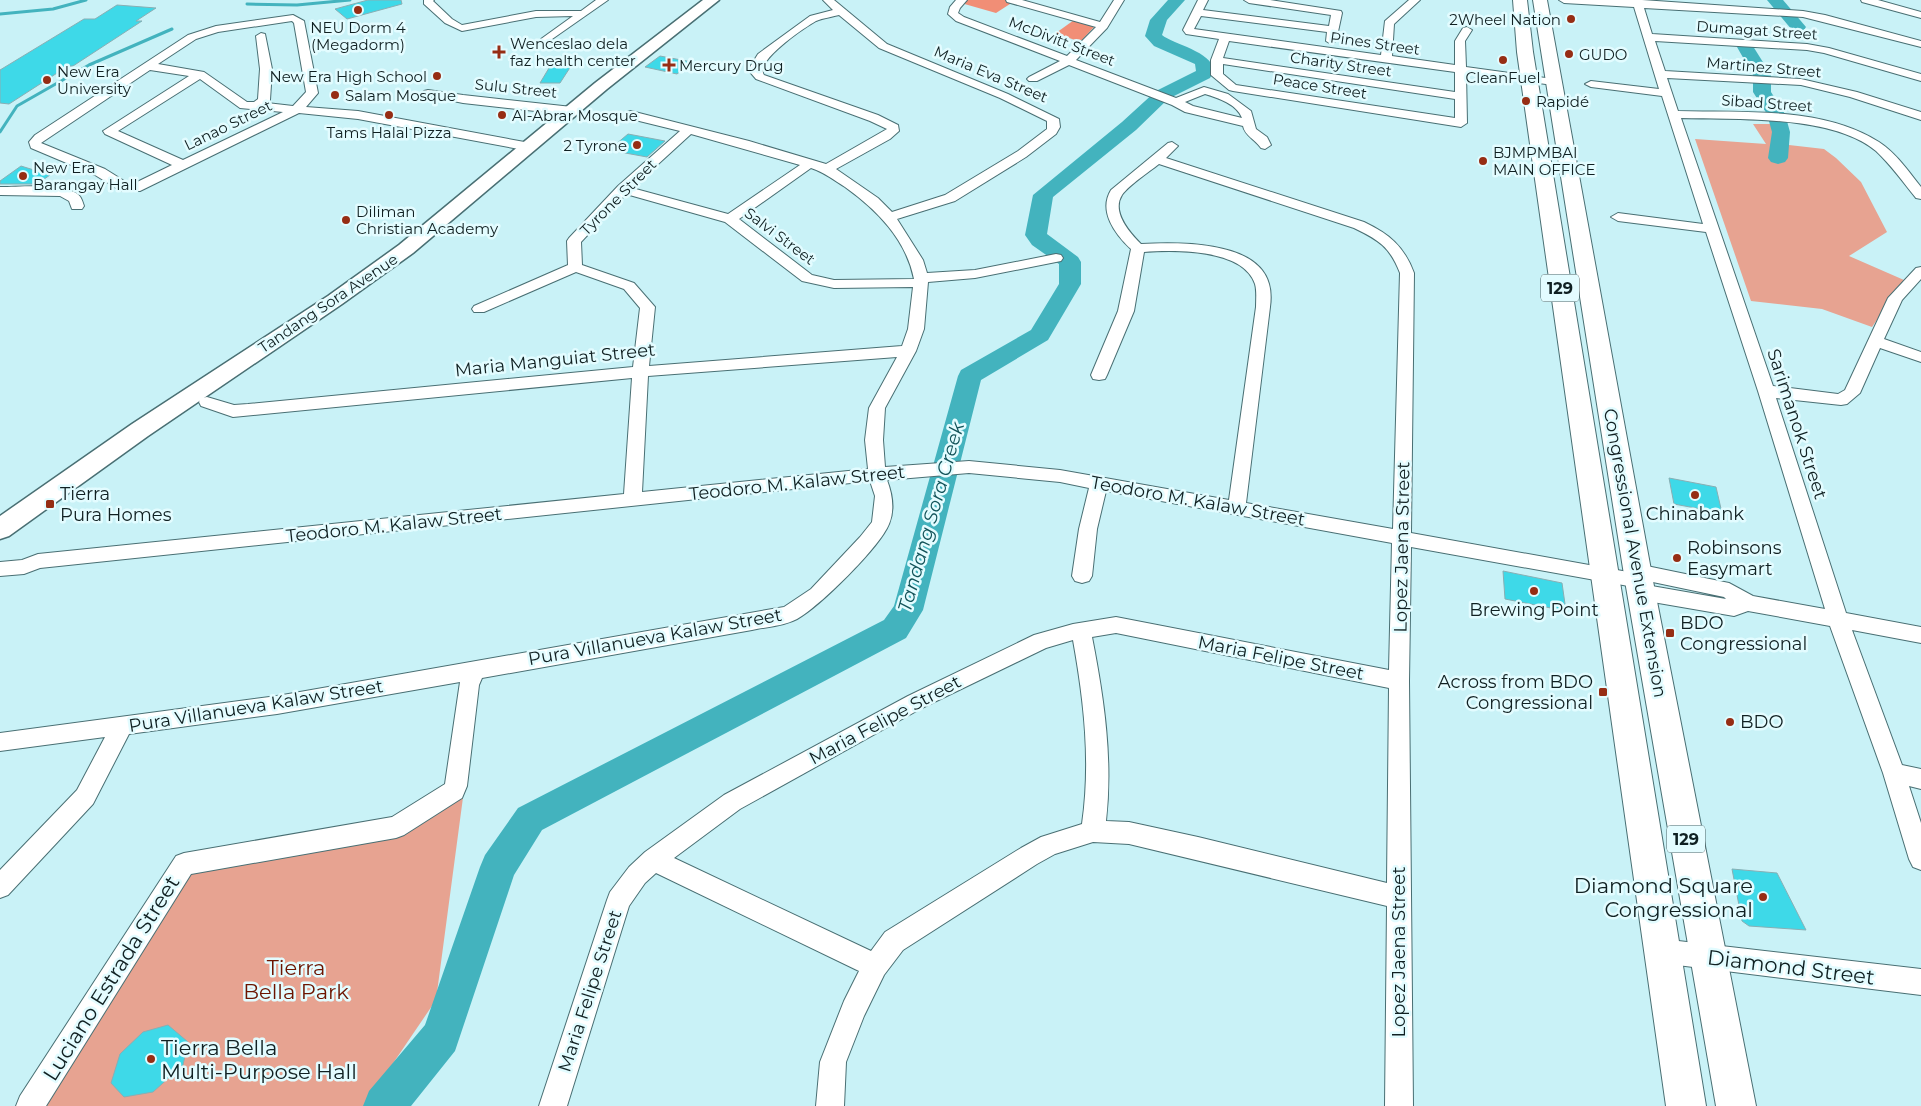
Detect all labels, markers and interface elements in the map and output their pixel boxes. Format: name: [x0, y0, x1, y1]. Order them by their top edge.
marker: NEU Dorm 4 (Megadorm): [352, 4, 364, 16]
place label: 2Wheel Nation: [1449, 10, 1561, 29]
street label: McDivitt Street: [1006, 12, 1118, 70]
marker: 2Wheel Nation: [1565, 13, 1577, 25]
street label: Dumagat Street: [1696, 16, 1818, 44]
place label: NEU Dorm 4 (Megadorm): [310, 18, 406, 54]
street label: Pines Street: [1329, 27, 1421, 59]
place label: Wenceslao dela faz health center: [510, 34, 636, 70]
street label: Maria Eva Street: [931, 41, 1051, 107]
marker: Wenceslao dela faz health center: [492, 45, 506, 59]
place label: GUDO: [1579, 45, 1627, 64]
street label: Charity Street: [1289, 47, 1393, 81]
marker: GUDO: [1563, 48, 1575, 60]
street label: Martinez Street: [1706, 52, 1822, 82]
marker: CleanFuel: [1497, 54, 1509, 66]
place label: Mercury Drug: [679, 56, 783, 75]
marker: Mercury Drug: [663, 59, 675, 71]
place label: New Era University: [57, 62, 132, 98]
place label: New Era High School: [269, 67, 427, 86]
place label: CleanFuel: [1466, 68, 1540, 87]
street label: Peace Street: [1272, 69, 1368, 103]
marker: New Era High School: [431, 70, 443, 82]
marker: New Era University: [41, 74, 53, 86]
street label: Sulu Street: [474, 74, 558, 102]
place label: Salam Mosque: [345, 86, 456, 105]
marker: Salam Mosque: [329, 89, 341, 101]
street label: Sibad Street: [1721, 90, 1813, 116]
place label: Rapidé: [1536, 92, 1589, 111]
marker: Rapidé: [1520, 95, 1532, 107]
street label: Lanao Street: [181, 96, 275, 154]
place label: Al-Abrar Mosque: [512, 106, 638, 125]
marker: Tams Halal Pizza: [383, 109, 395, 121]
marker: Al-Abrar Mosque: [496, 109, 508, 121]
place label: Tams Halal Pizza: [326, 123, 452, 142]
place label: 2 Tyrone: [563, 136, 627, 155]
marker: 2 Tyrone: [631, 139, 643, 151]
place label: BJMPMBAI MAIN OFFICE: [1493, 143, 1596, 179]
street label: Tyrone Street: [576, 155, 660, 239]
marker: BJMPMBAI MAIN OFFICE: [1477, 155, 1489, 167]
place label: New Era Barangay Hall: [33, 158, 138, 194]
marker: New Era Barangay Hall: [17, 170, 29, 182]
place label: Diliman Christian Academy: [356, 202, 499, 238]
street label: Salvi Street: [741, 203, 819, 269]
marker: Diliman Christian Academy: [340, 214, 352, 226]
street label: Tandang Sora Avenue: [255, 249, 401, 357]
road number: 129: [1541, 274, 1579, 302]
street label: Maria Manguiat Street: [454, 339, 656, 381]
street label: Sarimanok Street: [1762, 346, 1832, 502]
street label: Congressional Avenue Extension: [1599, 407, 1671, 699]
water label: Tandang Sora Creek: [893, 419, 969, 615]
street label: Teodoro M. Kalaw Street: [688, 461, 906, 505]
street label: Lopez Jaena Street: [1390, 461, 1414, 633]
street label: Teodoro M. Kalaw Street: [1089, 471, 1307, 531]
place label: Tierra Pura Homes: [60, 483, 172, 526]
marker: Chinabank: [1689, 489, 1701, 501]
marker: Tierra Pura Homes: [44, 498, 56, 510]
street label: Teodoro M. Kalaw Street: [285, 503, 503, 547]
place label: Chinabank: [1646, 503, 1744, 525]
place label: Robinsons Easymart: [1687, 537, 1782, 580]
marker: Robinsons Easymart: [1671, 552, 1683, 564]
marker: Brewing Point: [1528, 585, 1540, 597]
place label: Brewing Point: [1469, 599, 1599, 621]
street label: Pura Villanueva Kalaw Street: [526, 604, 784, 670]
place label: BDO Congressional: [1680, 612, 1807, 655]
marker: BDO Congressional: [1664, 627, 1676, 639]
street label: Maria Felipe Street: [1196, 631, 1366, 685]
street label: Maria Felipe Street: [805, 671, 965, 769]
place label: Across from BDO Congressional: [1438, 671, 1593, 714]
street label: Pura Villanueva Kalaw Street: [127, 675, 385, 737]
marker: Across from BDO Congressional: [1597, 686, 1609, 698]
place label: BDO: [1740, 711, 1784, 733]
marker: BDO: [1724, 716, 1736, 728]
road number: 129: [1667, 826, 1705, 852]
street label: Lopez Jaena Street: [1388, 866, 1410, 1038]
street label: Luciano Estrada Street: [38, 871, 184, 1085]
place label: Diamond Square Congressional: [1574, 873, 1753, 922]
marker: Diamond Square Congressional: [1757, 891, 1769, 903]
street label: Maria Felipe Street: [553, 907, 627, 1075]
street label: Diamond Street: [1706, 944, 1876, 990]
park label: Tierra Bella Park: [243, 955, 349, 1004]
place label: Tierra Bella Multi-Purpose Hall: [161, 1035, 357, 1084]
marker: Tierra Bella Multi-Purpose Hall: [145, 1053, 157, 1065]

